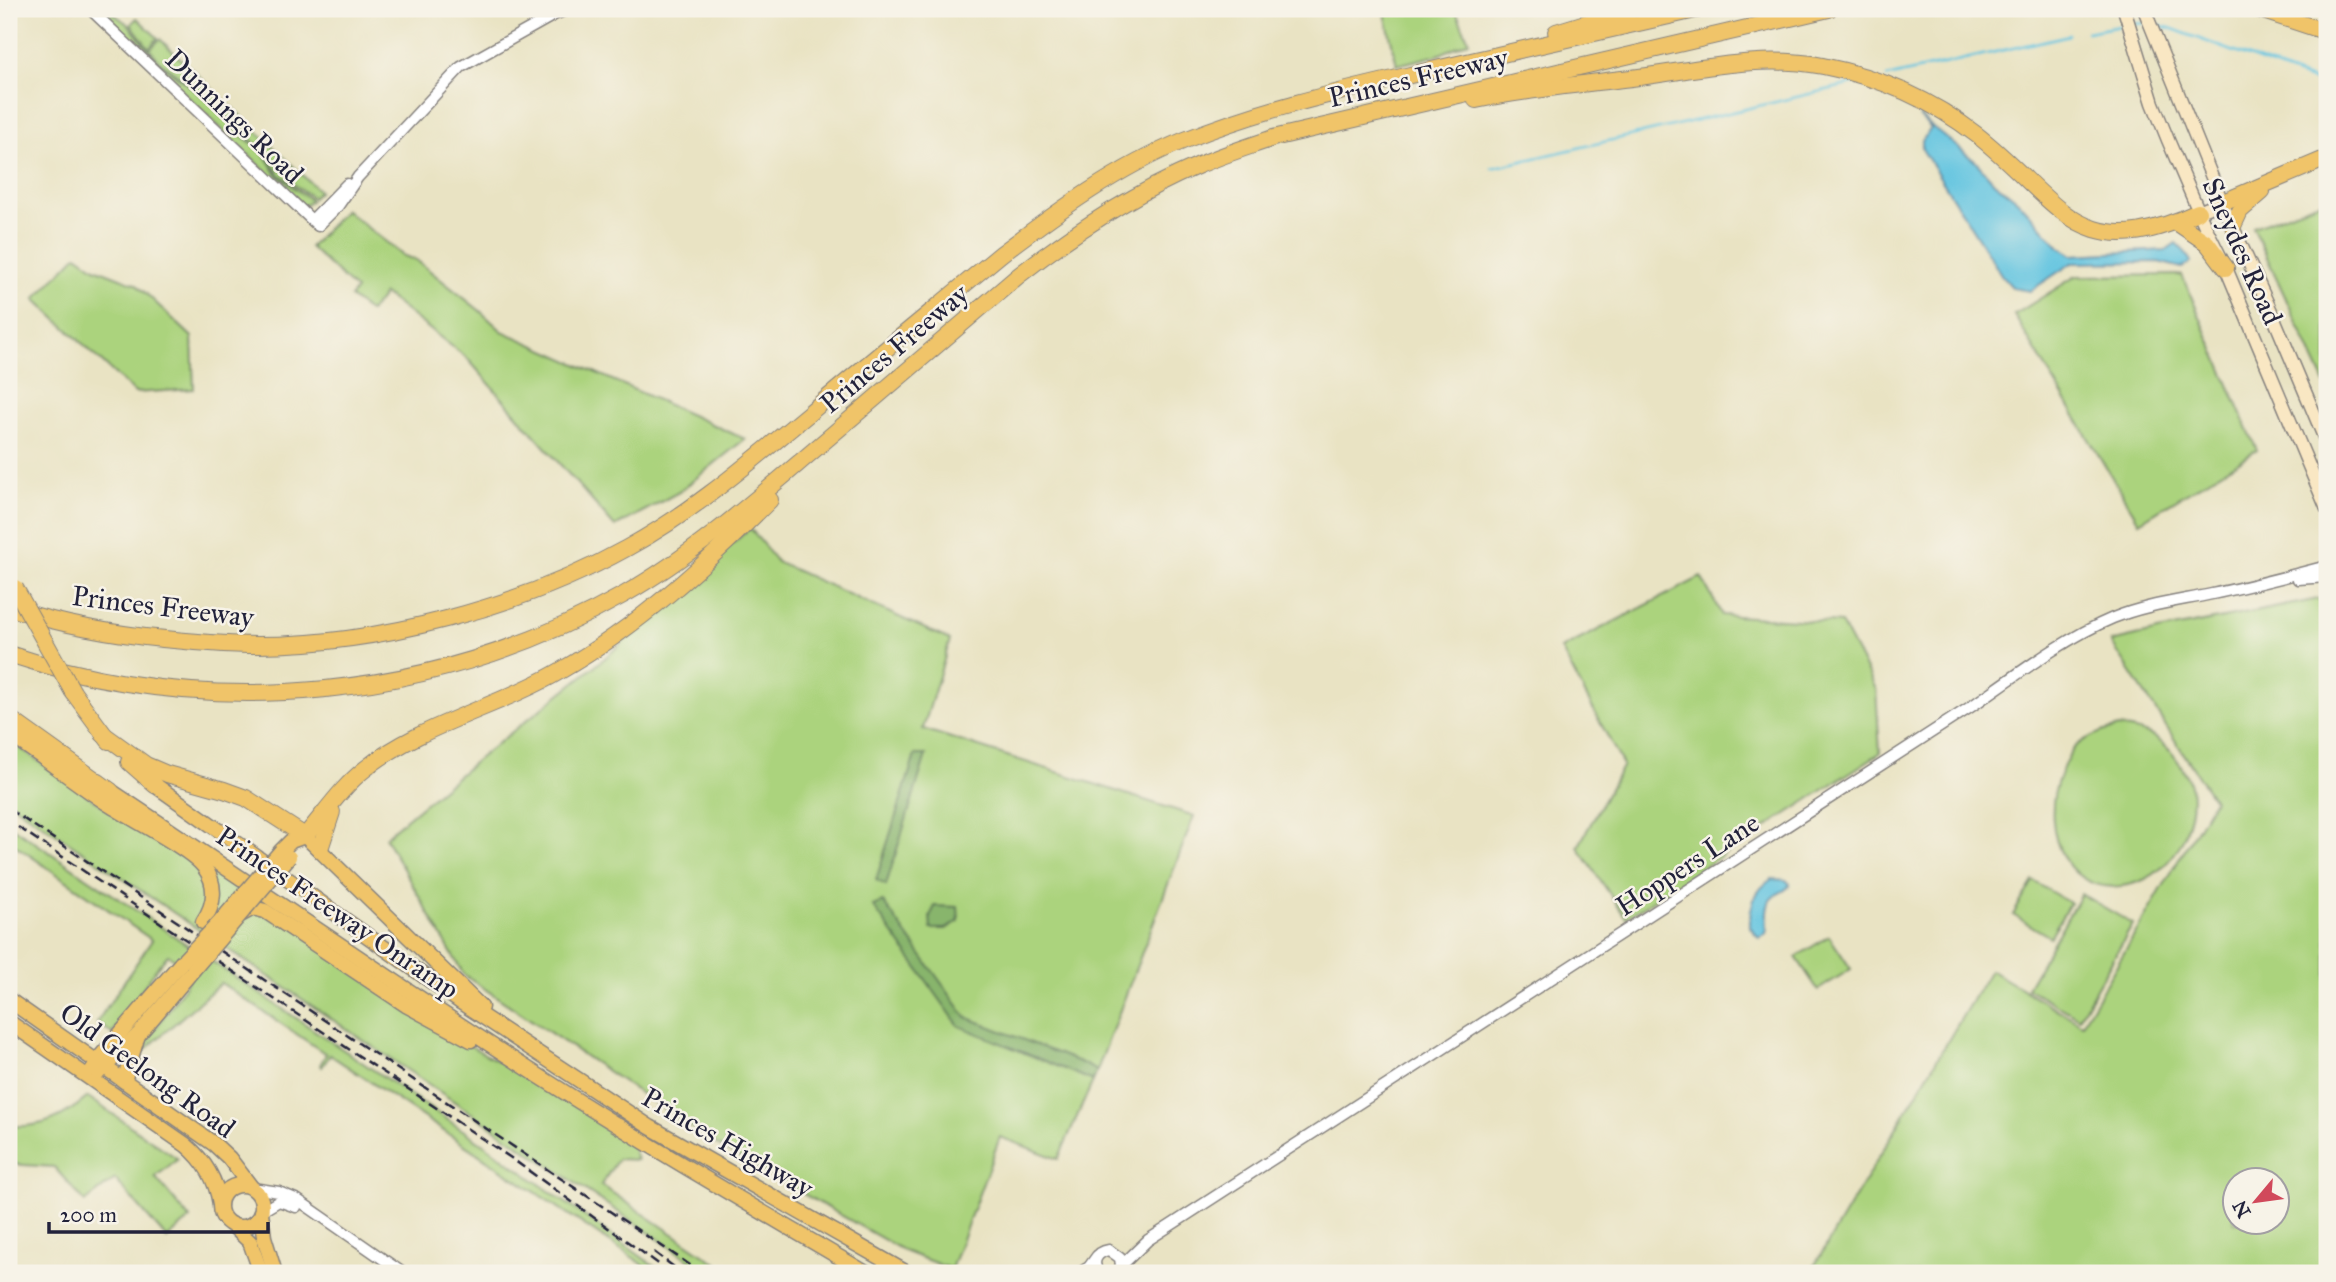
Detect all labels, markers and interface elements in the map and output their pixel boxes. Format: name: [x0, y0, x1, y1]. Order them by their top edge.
street label: Princes Freeway: [1325, 40, 1512, 115]
street label: Dunnings Road: [158, 42, 311, 191]
street label: Sneydes Road: [2195, 172, 2291, 330]
street label: Princes Freeway: [813, 276, 976, 421]
street label: Princes Freeway: [70, 578, 257, 635]
street label: Hoppers Lane: [1609, 805, 1766, 924]
street label: Princes Freeway Onramp: [210, 818, 466, 1007]
street label: Old Geelong Road: [53, 995, 242, 1146]
street label: Princes Highway: [636, 1079, 820, 1206]
north arrow: [2220, 1166, 2290, 1236]
scale bar: [49, 1191, 268, 1235]
text: N: [2228, 1196, 2256, 1222]
text: 200 m: [60, 1202, 117, 1228]

